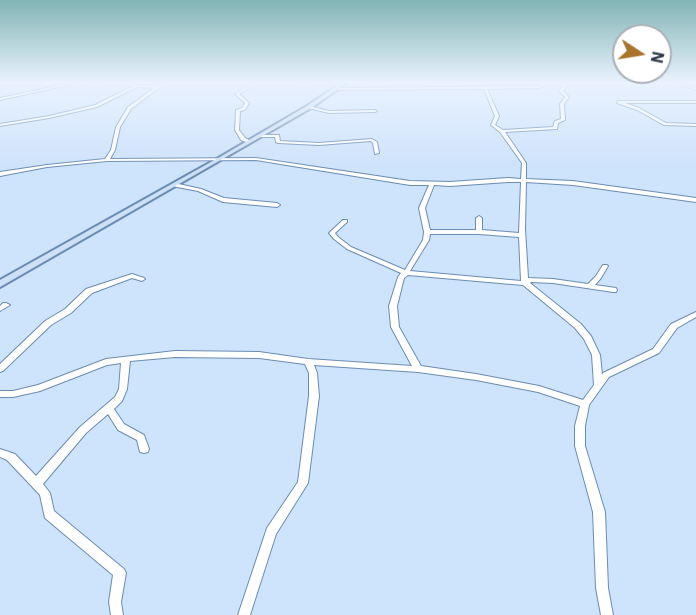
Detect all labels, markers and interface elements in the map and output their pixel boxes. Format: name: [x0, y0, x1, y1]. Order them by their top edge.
north arrow: [612, 24, 672, 84]
text: N: [647, 50, 669, 65]

